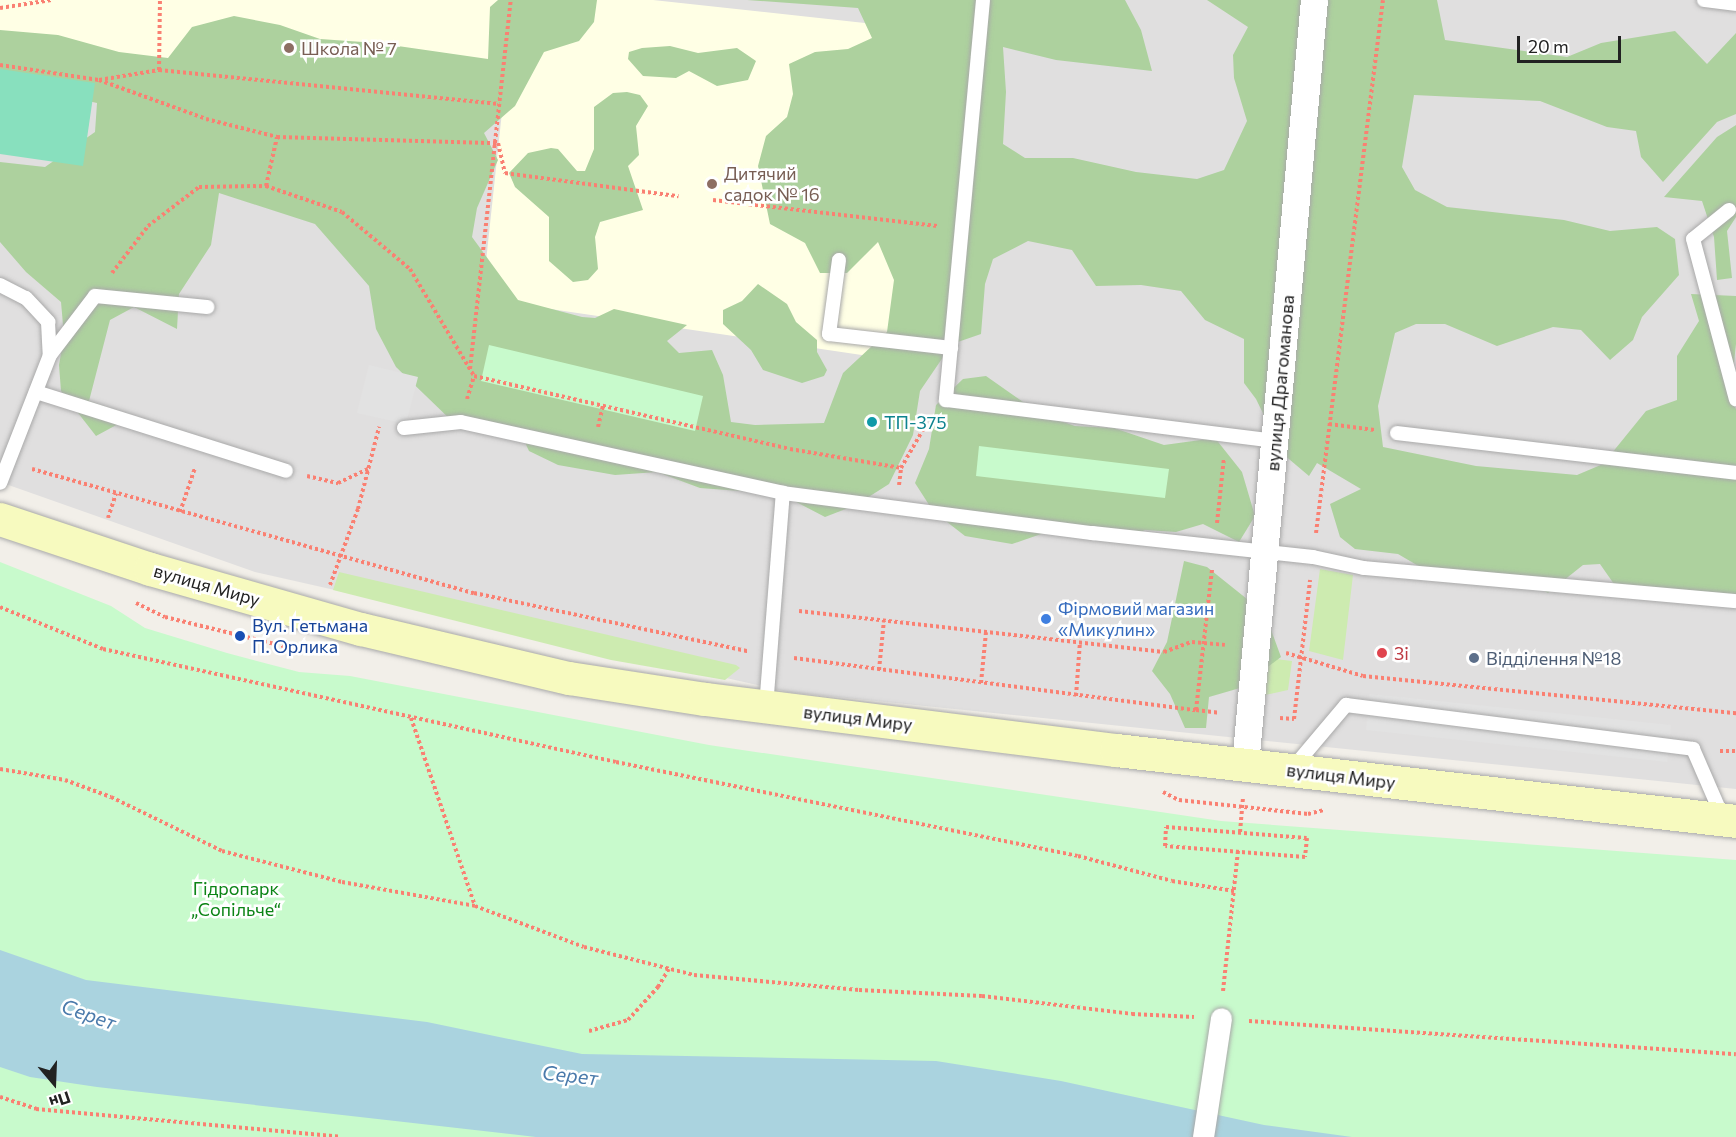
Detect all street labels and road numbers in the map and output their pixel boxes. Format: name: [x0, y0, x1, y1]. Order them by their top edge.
street label: вулиця Драгоманова: [1262, 294, 1298, 472]
street label: вулиця Миру: [151, 560, 263, 610]
street label: вулиця Миру: [802, 701, 914, 735]
street label: вулиця Миру: [1285, 759, 1397, 793]

